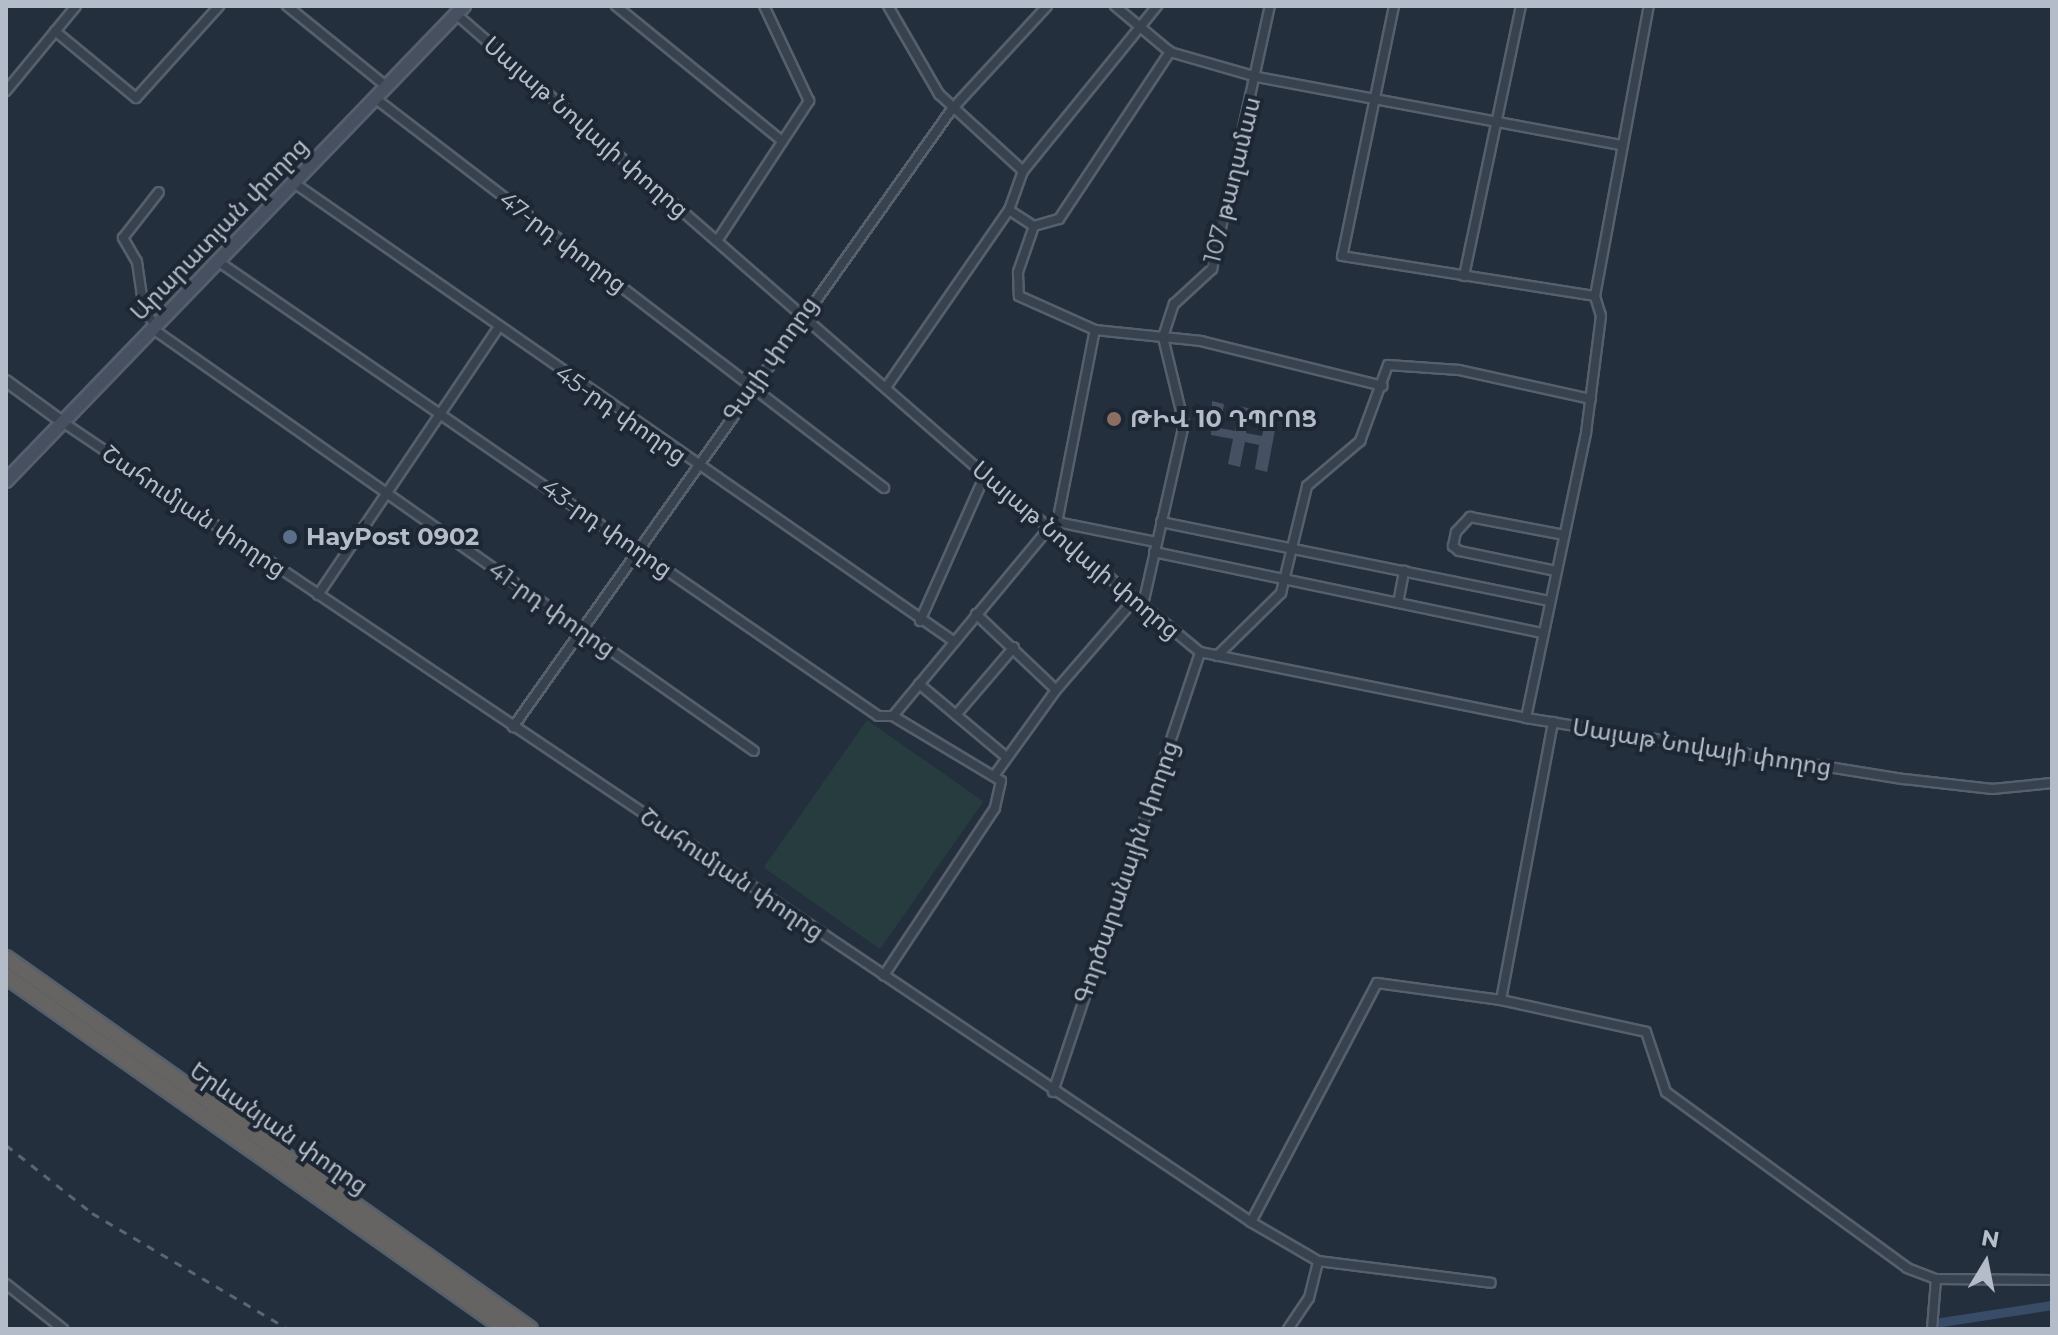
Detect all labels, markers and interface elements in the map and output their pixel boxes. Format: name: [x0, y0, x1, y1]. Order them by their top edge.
street label: Սայաթ Նովայի փողոց: [478, 30, 694, 224]
street label: 107 թաղամաս: [1197, 94, 1267, 266]
street label: Արարատյան փողոց: [124, 131, 314, 327]
street label: 47-րդ փողոց: [494, 185, 632, 299]
street label: Գայի փողոց: [716, 291, 824, 427]
street label: 45-րդ փողոց: [550, 358, 692, 470]
place label: ԹԻՎ 10 ԴՊՐՈՑ: [1130, 405, 1317, 433]
marker: ԹԻՎ 10 ԴՊՐՈՑ: [1105, 410, 1123, 428]
street label: Շահումյան փողոց: [97, 439, 291, 583]
street label: Սայաթ Նովայի փողոց: [966, 455, 1186, 645]
street label: 43-րդ փողոց: [536, 472, 678, 584]
place label: HayPost 0902: [306, 523, 479, 551]
marker: HayPost 0902: [281, 528, 299, 546]
street label: 41-րդ փողոց: [483, 555, 621, 663]
street label: Սայաթ Նովայի փողոց: [1570, 712, 1834, 782]
street label: Գործարանային փողոց: [1067, 737, 1185, 1007]
street label: Շահումյան փողոց: [635, 802, 829, 946]
street label: Երևանյան փողոց: [184, 1056, 374, 1200]
north arrow: [1946, 1223, 2026, 1303]
text: N: [1979, 1224, 2001, 1254]

